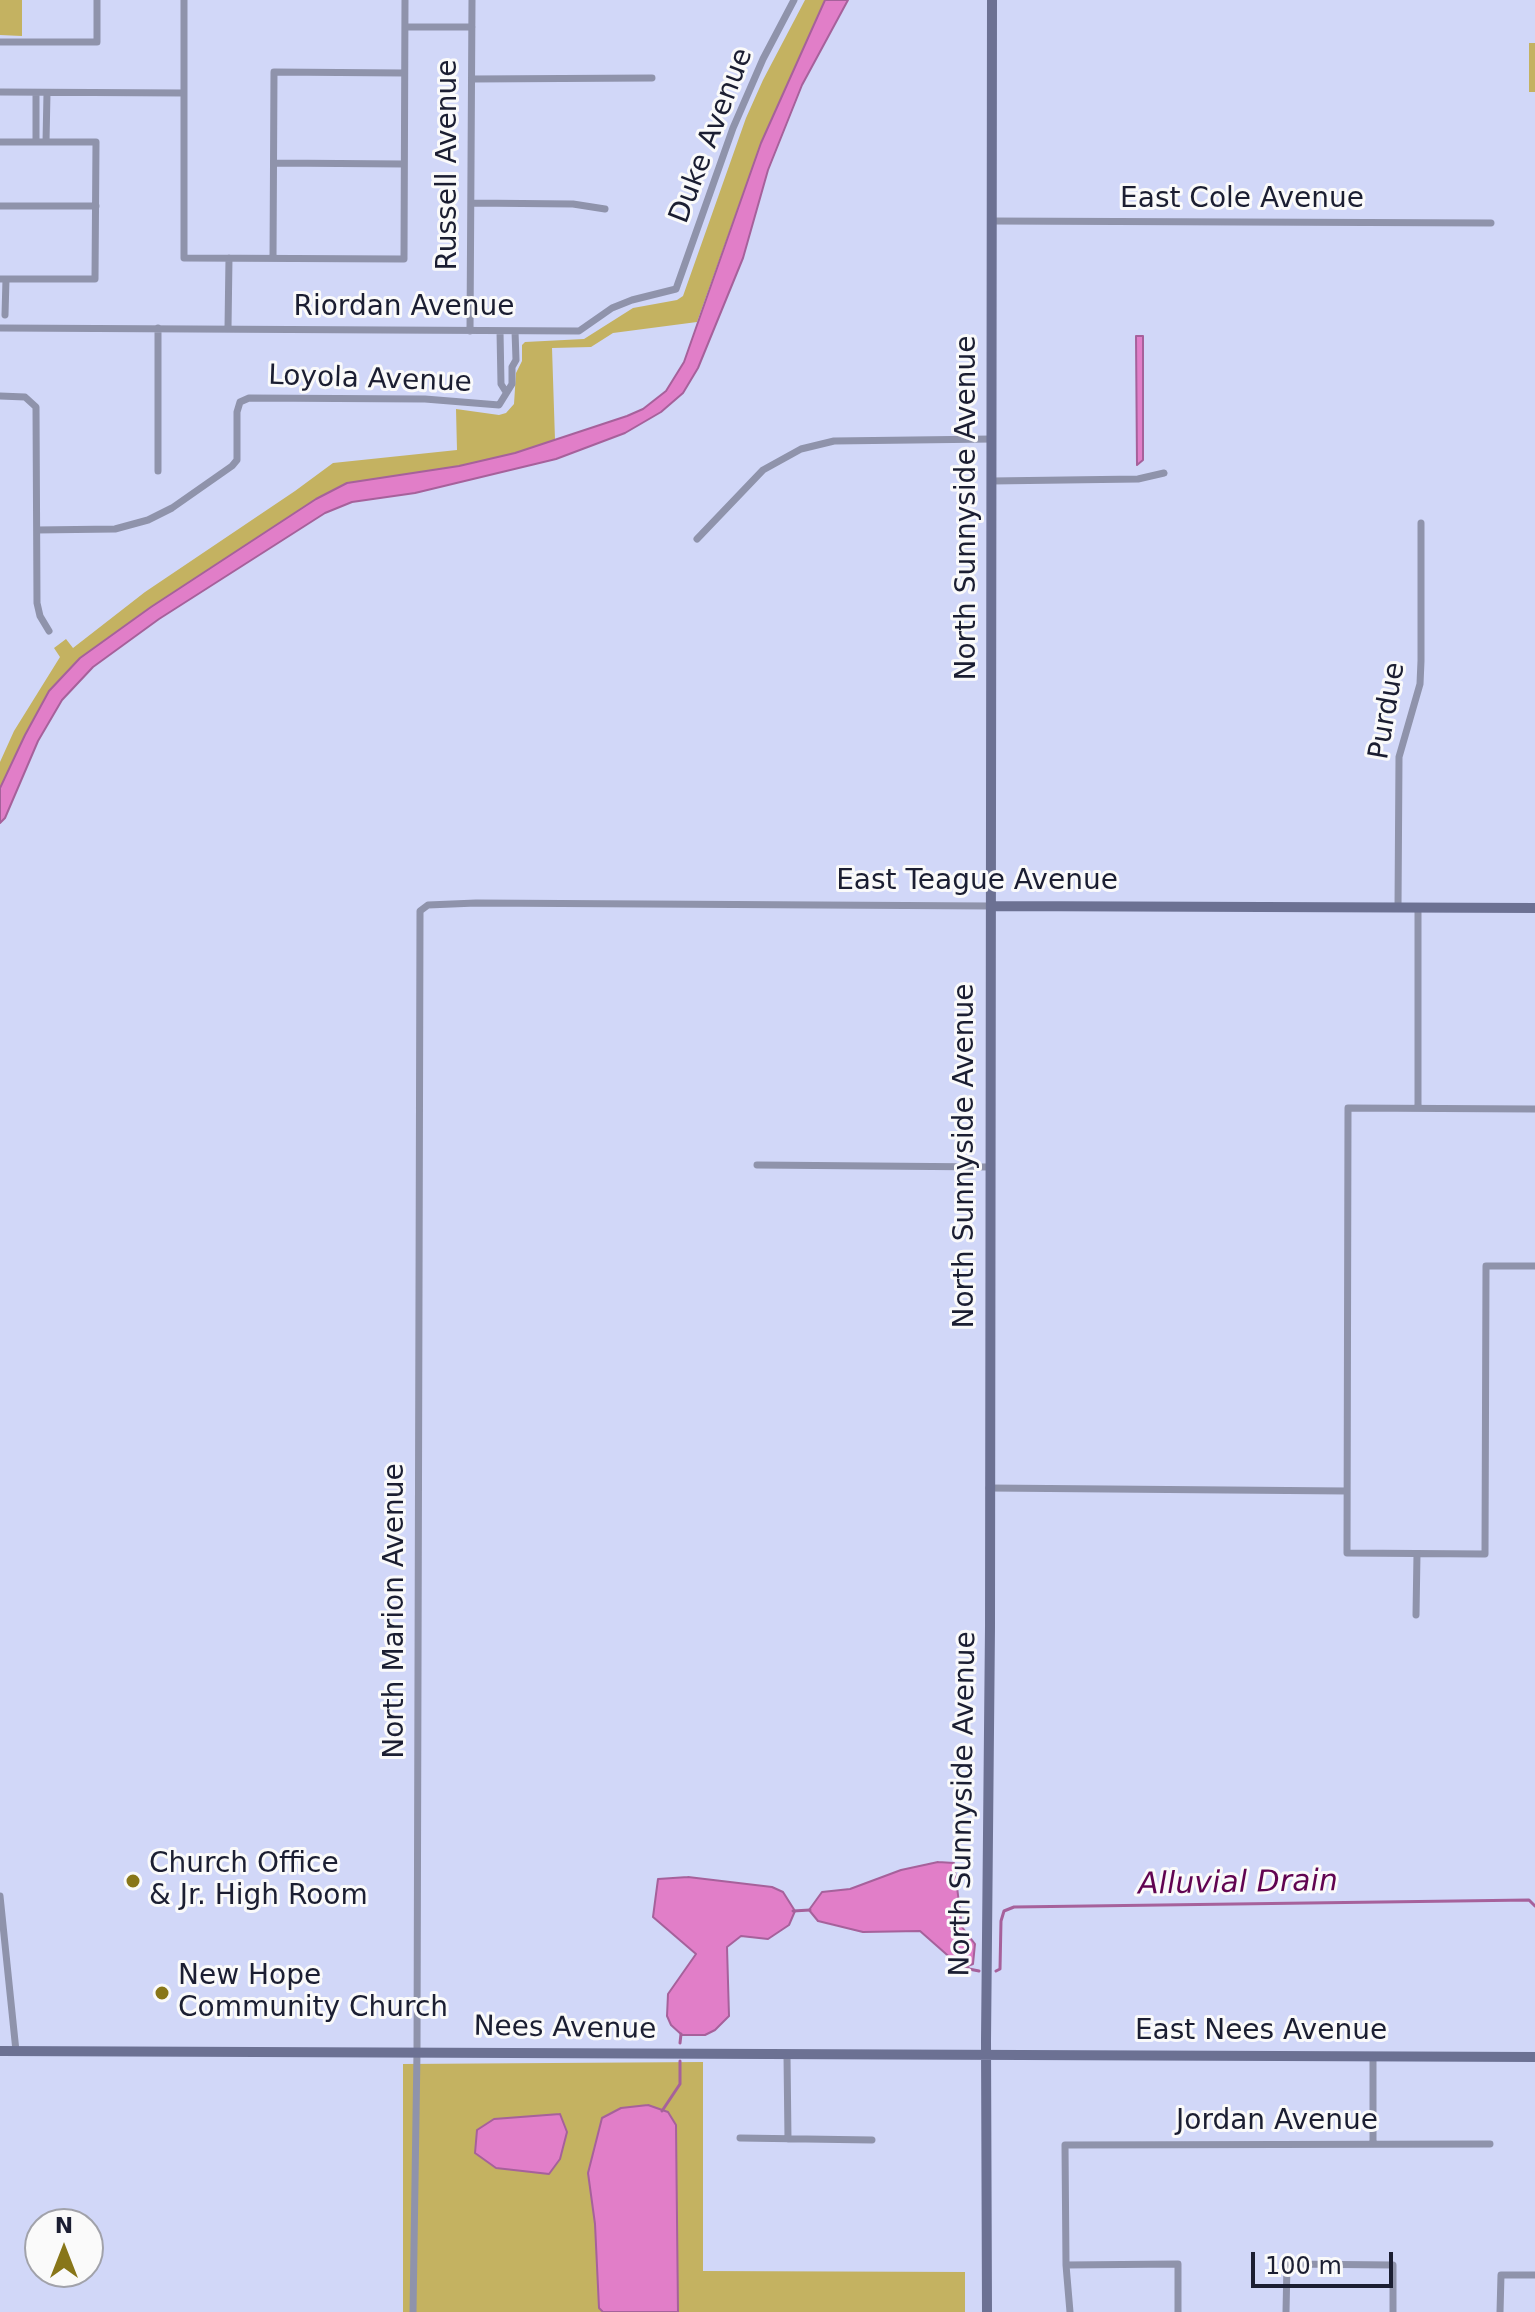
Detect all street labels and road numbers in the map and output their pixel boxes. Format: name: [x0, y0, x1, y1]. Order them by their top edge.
street label: Duke Avenue: [663, 44, 761, 228]
street label: Russell Avenue: [432, 60, 466, 270]
street label: East Cole Avenue: [1120, 183, 1364, 217]
street label: Riordan Avenue: [294, 291, 514, 325]
street label: North Sunnyside Avenue: [951, 335, 985, 681]
street label: Loyola Avenue: [268, 360, 472, 400]
street label: Purdue: [1363, 660, 1413, 762]
street label: East Teague Avenue: [836, 865, 1118, 899]
street label: North Sunnyside Avenue: [949, 983, 983, 1329]
street label: North Marion Avenue: [379, 1463, 413, 1759]
street label: North Sunnyside Avenue: [944, 1631, 984, 1977]
street label: Nees Avenue: [473, 2011, 657, 2047]
street label: East Nees Avenue: [1135, 2015, 1387, 2049]
street label: Jordan Avenue: [1176, 2105, 1378, 2139]

